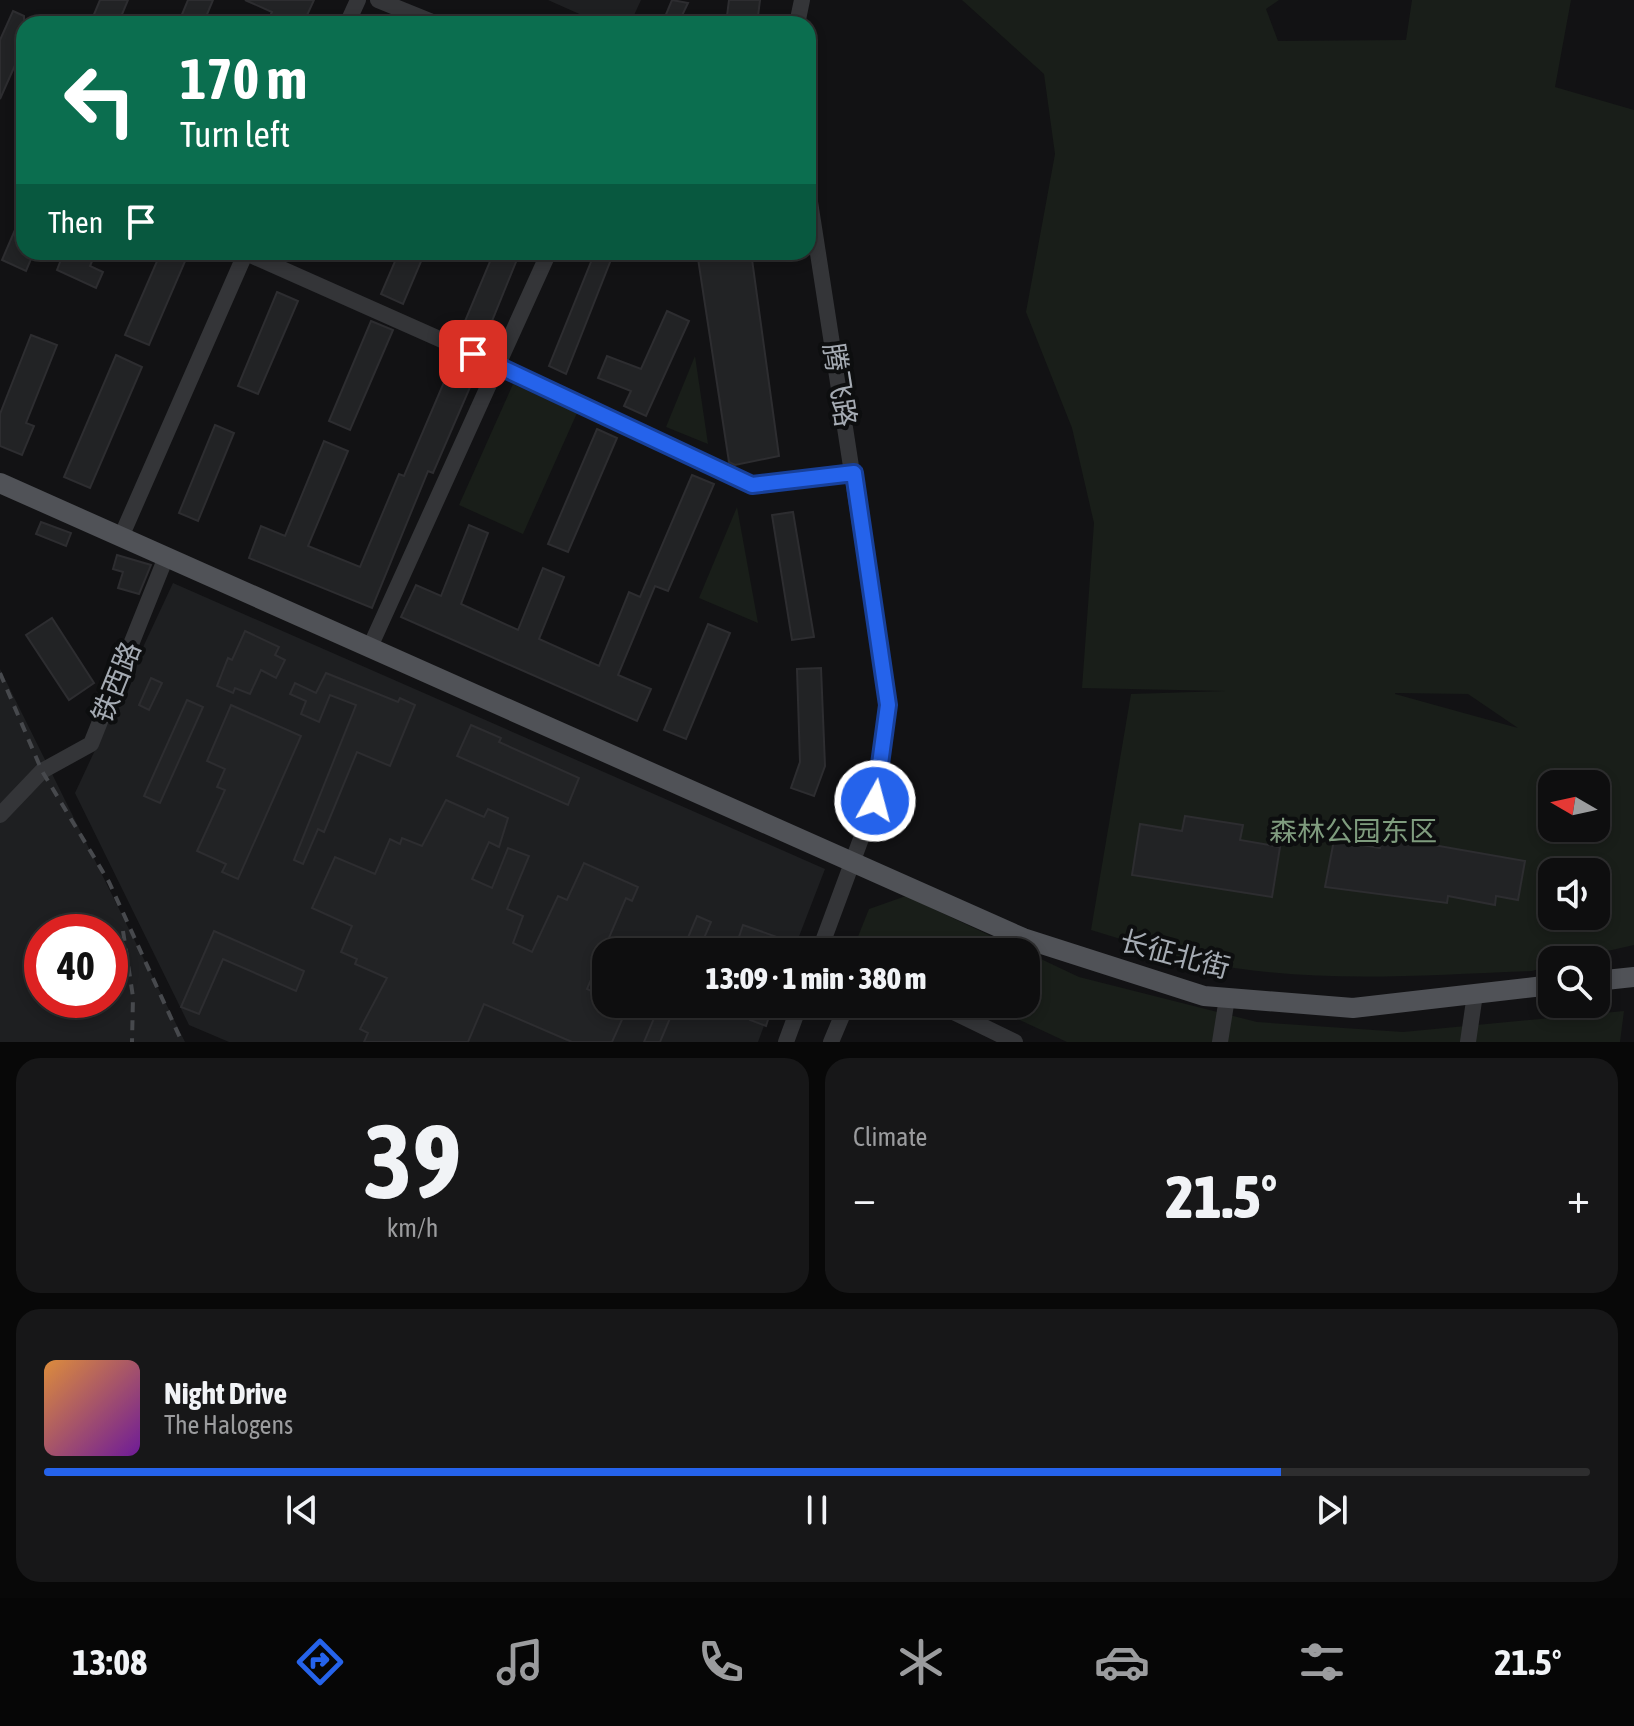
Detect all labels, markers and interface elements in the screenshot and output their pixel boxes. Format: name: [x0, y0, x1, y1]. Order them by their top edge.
text: 170 m: [180, 47, 307, 111]
icon: left: [48, 48, 152, 152]
text: Turn left: [180, 113, 290, 155]
icon: arrive: [119, 200, 163, 244]
text: Then: [48, 205, 103, 239]
pin: [439, 320, 507, 388]
icon: arrive: [451, 332, 495, 376]
street label: 腾飞路: [818, 341, 862, 429]
street label: 铁西路: [85, 637, 147, 727]
position arrow: [833, 759, 917, 843]
north arrow: [1538, 770, 1610, 842]
map controls: [1538, 770, 1610, 1018]
park label: 森林公园东区: [1269, 815, 1437, 847]
button: sound: [1538, 858, 1610, 930]
speed limit sign: 40: [24, 914, 128, 1018]
street label: 长征北街: [1117, 924, 1233, 984]
button: search: [1538, 946, 1610, 1018]
text: 13:09 · 1 min · 380 m: [706, 961, 926, 995]
text: 39: [364, 1101, 461, 1220]
text: Climate: [853, 1122, 927, 1152]
text: 21.5°: [1166, 1162, 1277, 1231]
text: −: [853, 1172, 876, 1222]
text: +: [1567, 1172, 1590, 1222]
text: km/h: [387, 1213, 438, 1243]
text: Night Drive: [164, 1376, 287, 1410]
text: The Halogens: [164, 1410, 293, 1440]
icon: previous: [280, 1488, 324, 1532]
icon: pause: [795, 1488, 839, 1532]
icon: next: [1310, 1488, 1354, 1532]
icon: directions: [292, 1634, 348, 1690]
icon: music: [492, 1634, 548, 1690]
icon: phone: [693, 1634, 749, 1690]
icon: climate: [893, 1634, 949, 1690]
icon: car: [1094, 1634, 1150, 1690]
icon: filters: [1294, 1634, 1350, 1690]
text: 13:08: [72, 1641, 147, 1683]
text: 21.5°: [1495, 1641, 1562, 1683]

